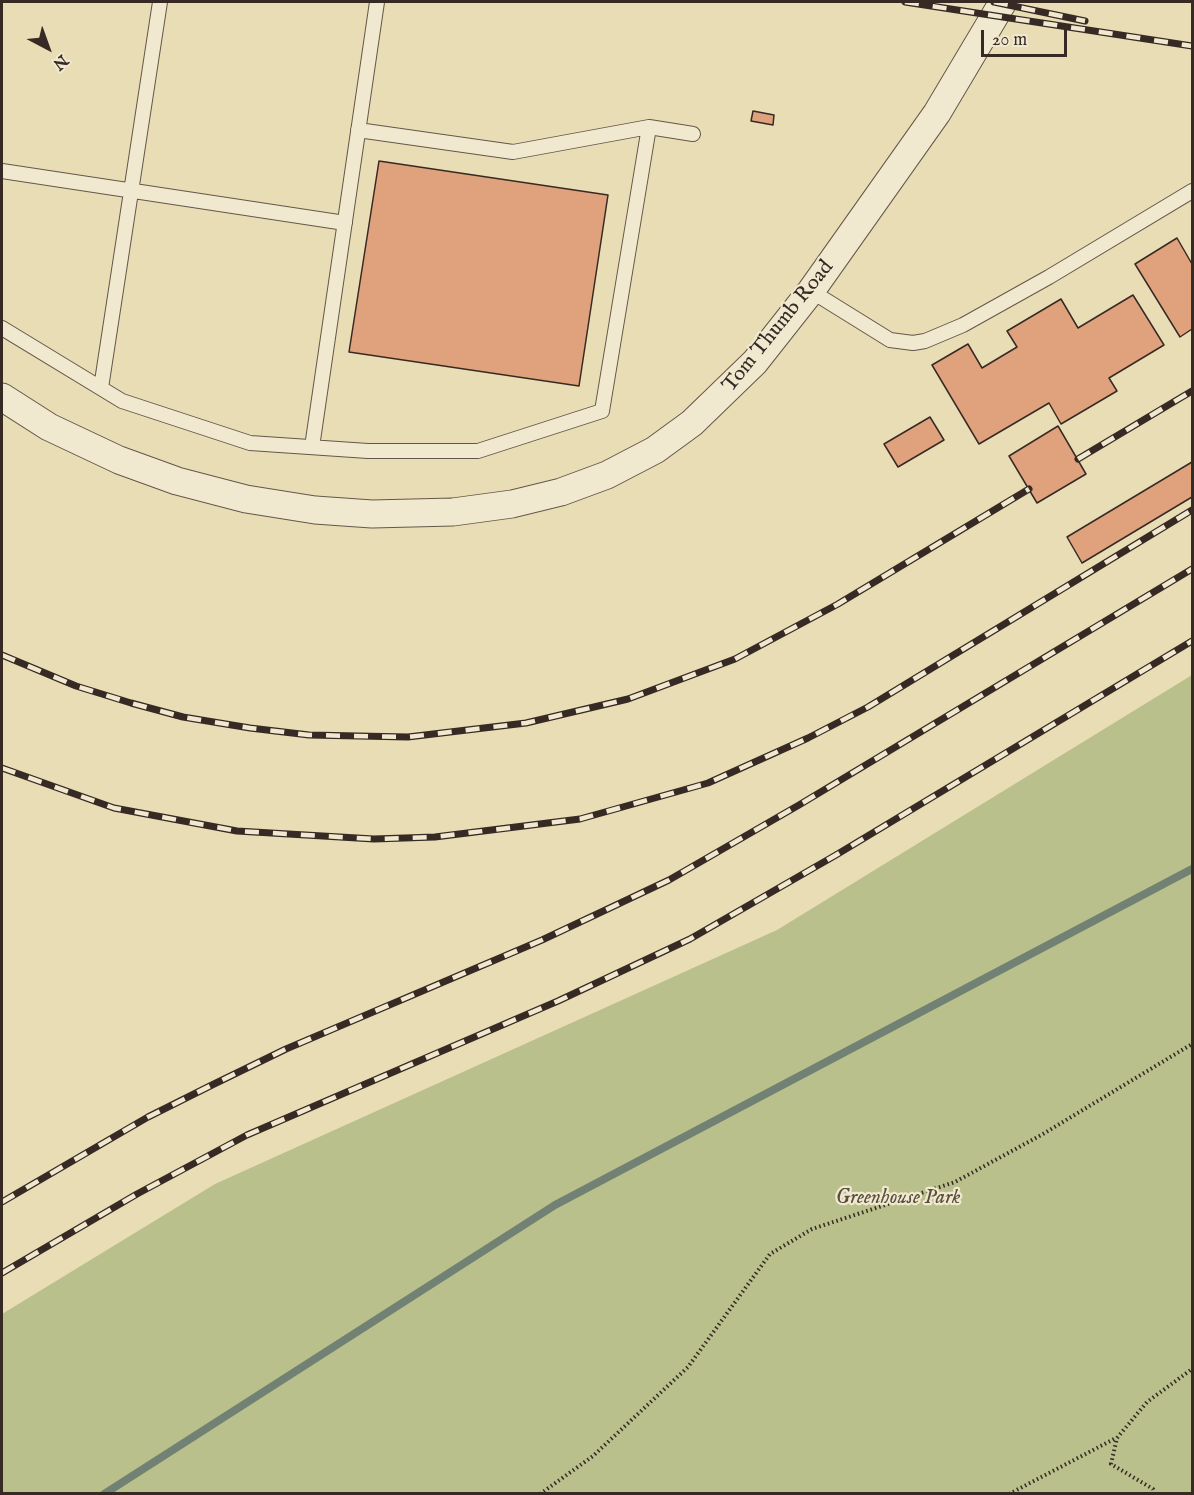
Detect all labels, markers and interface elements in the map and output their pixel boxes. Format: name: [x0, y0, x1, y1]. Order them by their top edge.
north arrow: [18, 18, 78, 78]
scale bar: [984, 18, 1070, 56]
text: 20 m: [992, 29, 1027, 52]
text: N: [48, 49, 72, 74]
street label: Tom Thumb Road: [718, 256, 840, 398]
park label: Greenhouse Park: [835, 1186, 961, 1212]

